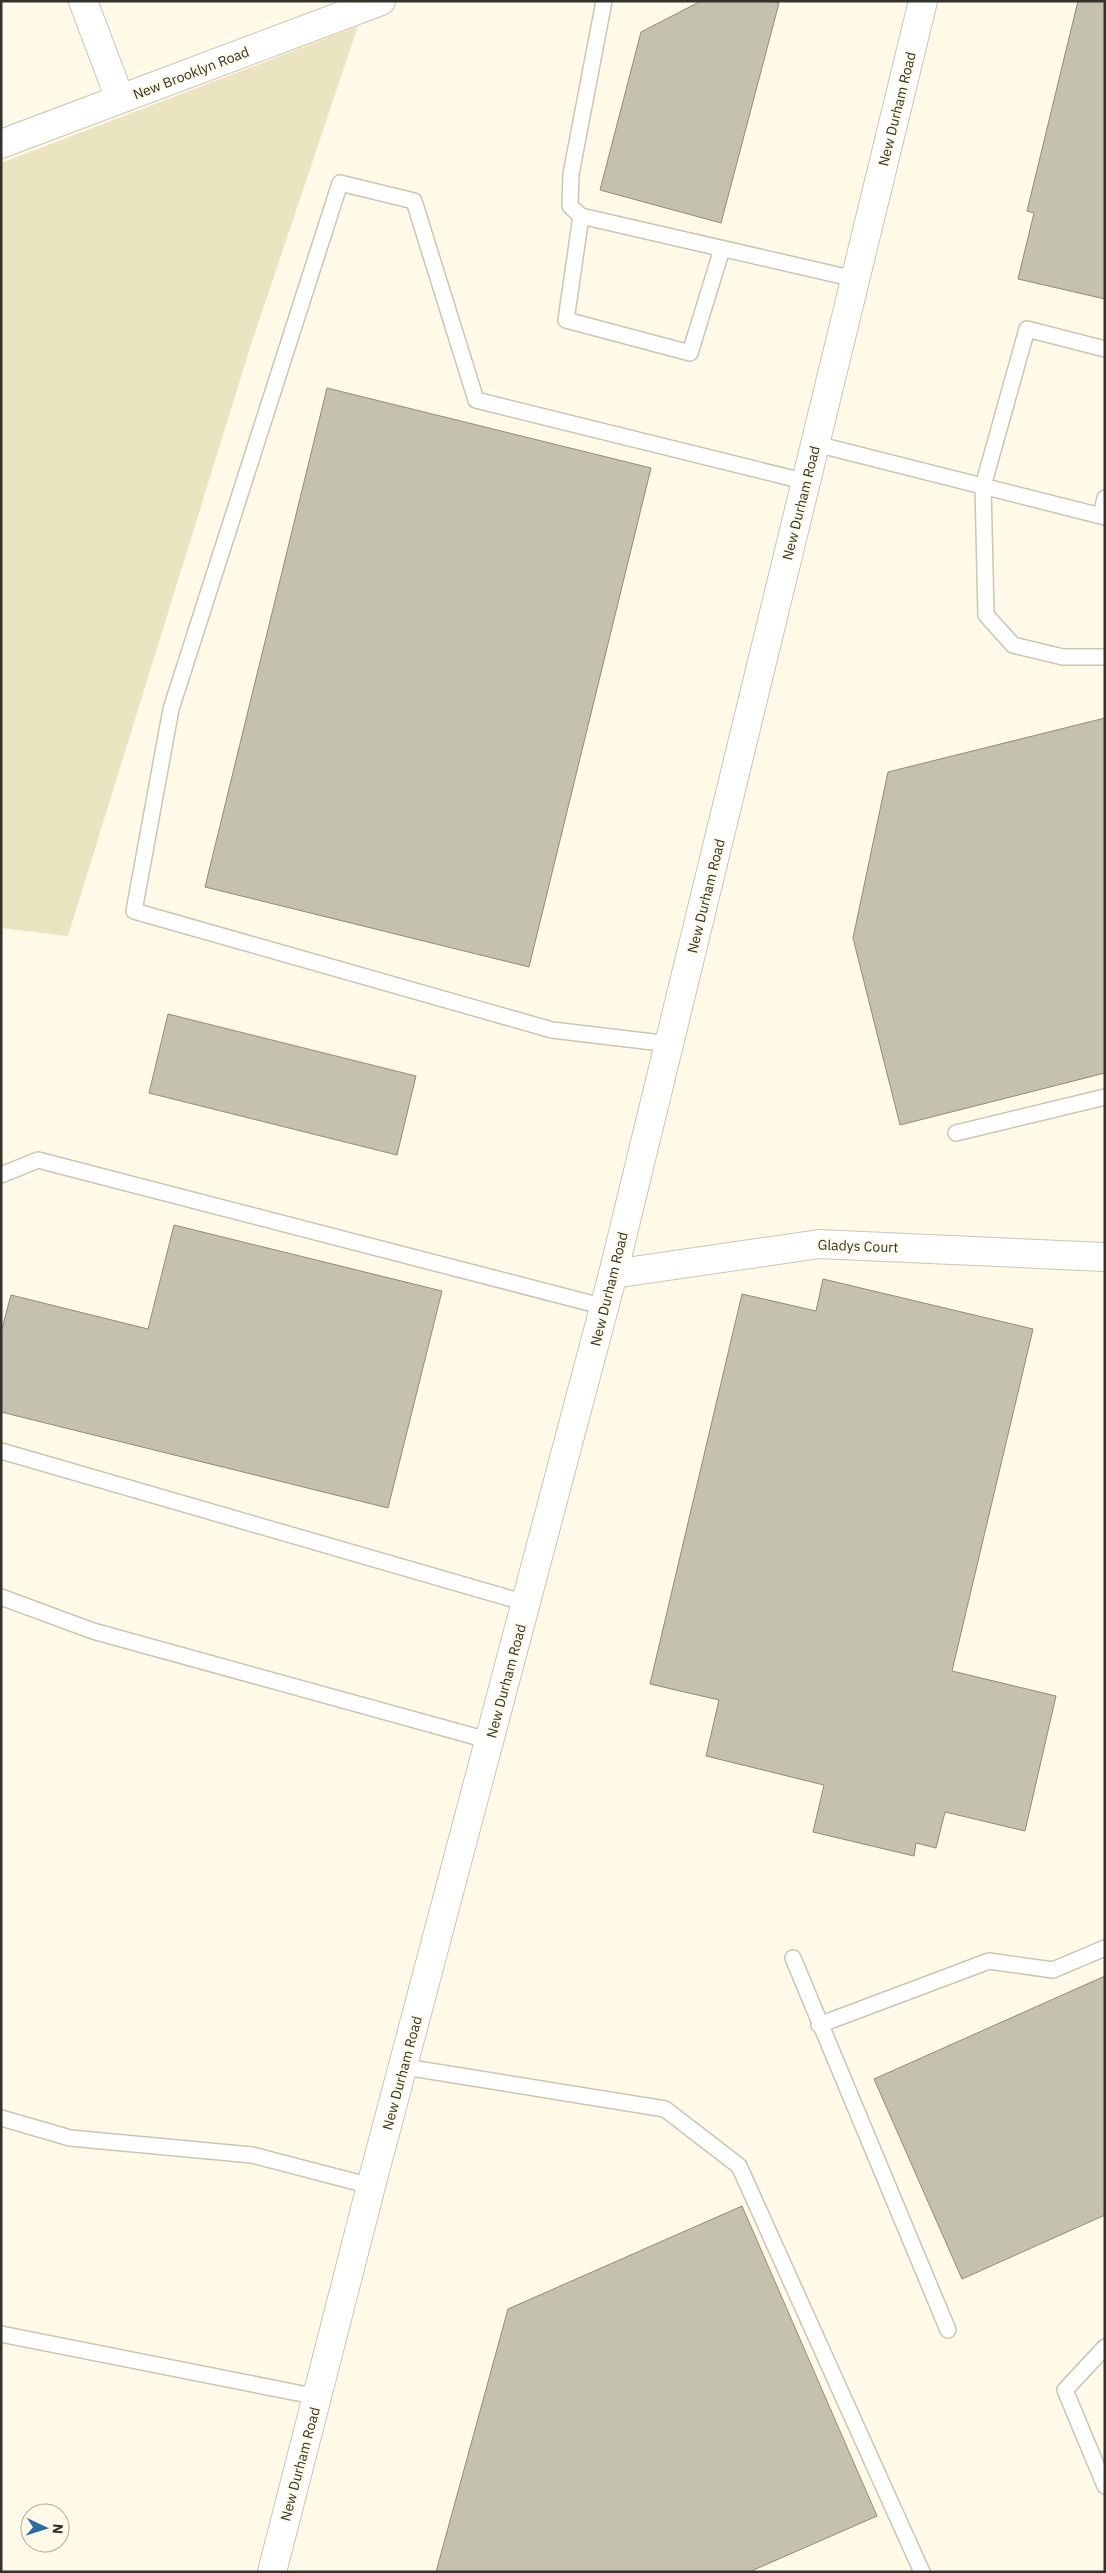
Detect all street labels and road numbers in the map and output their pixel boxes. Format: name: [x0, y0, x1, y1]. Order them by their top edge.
street label: New Brooklyn Road: [130, 43, 252, 103]
street label: New Durham Road: [874, 50, 920, 168]
street label: New Durham Road: [778, 444, 824, 562]
street label: New Durham Road: [683, 837, 729, 955]
street label: New Durham Road: [586, 1230, 632, 1348]
street label: Gladys Court: [817, 1236, 899, 1256]
street label: New Durham Road: [482, 1622, 530, 1740]
street label: New Durham Road: [378, 2014, 426, 2132]
street label: New Durham Road: [276, 2405, 324, 2523]

